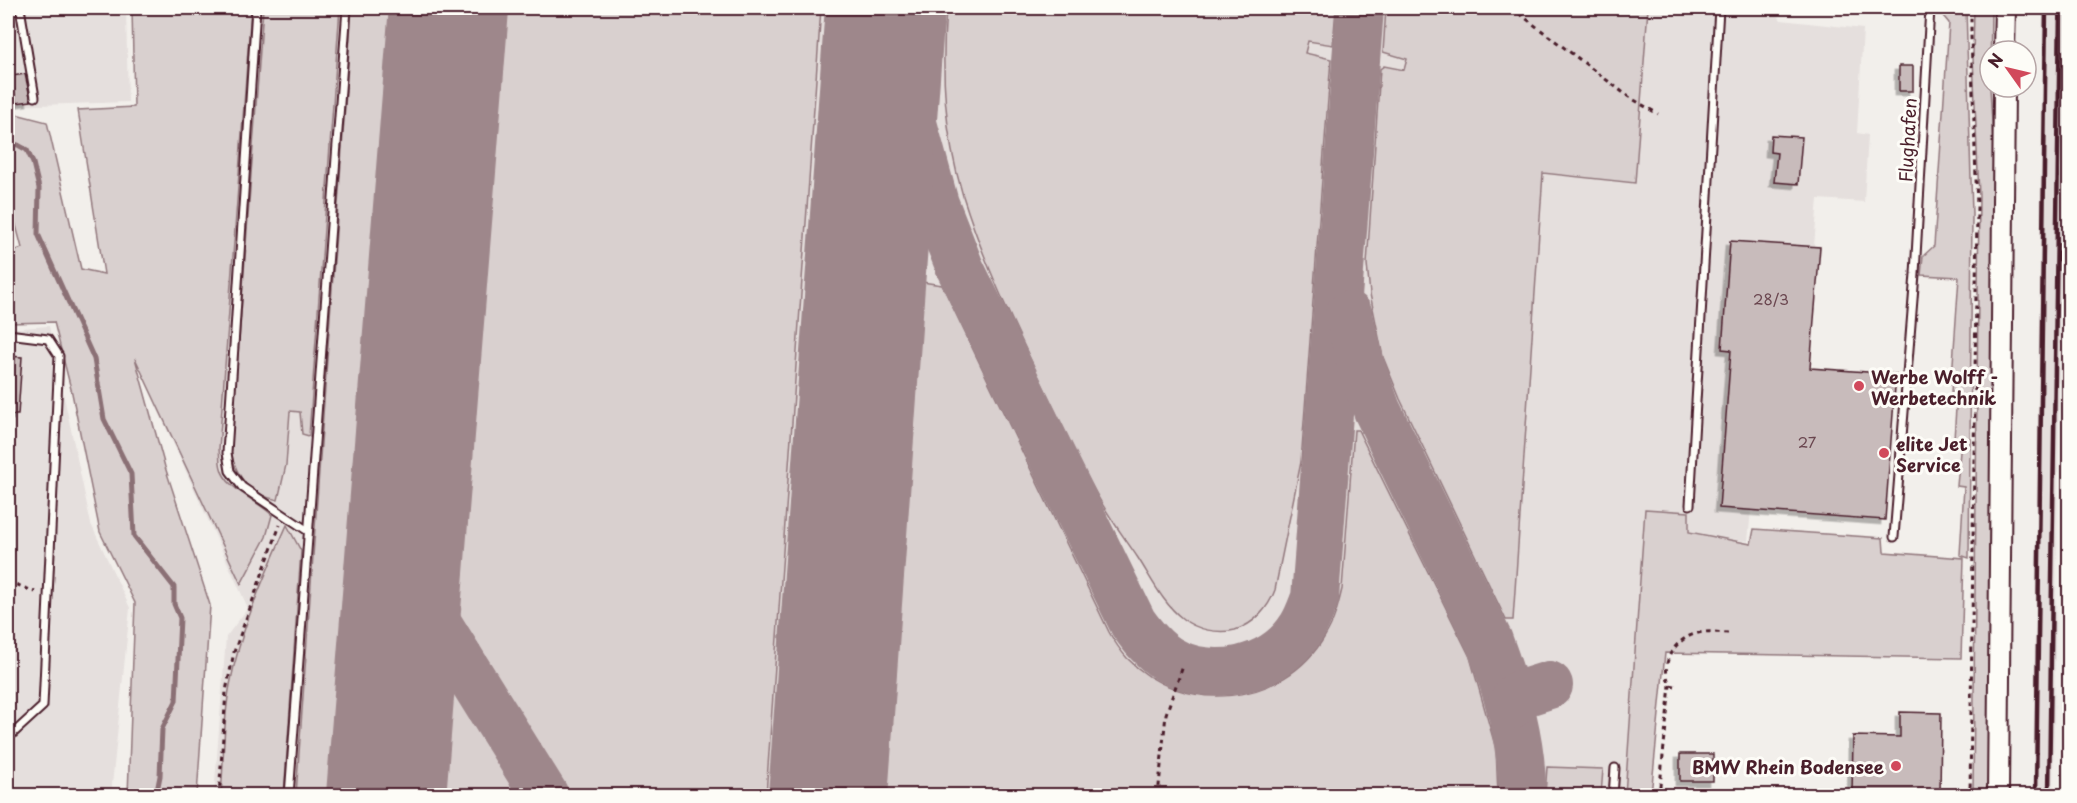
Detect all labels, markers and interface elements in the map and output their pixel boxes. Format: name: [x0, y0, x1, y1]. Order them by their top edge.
north arrow: [1978, 39, 2038, 99]
text: N: [1981, 48, 2008, 72]
street label: Flughafen: [1891, 97, 1923, 183]
house number: 28/3: [1753, 287, 1789, 310]
place label: Werbe Wolff - Werbetechnik: [1871, 363, 1999, 411]
marker: Werbe Wolff - Werbetechnik: [1852, 379, 1866, 393]
house number: 27: [1798, 430, 1817, 453]
place label: elite Jet Service: [1896, 430, 1968, 478]
marker: elite Jet Service: [1877, 446, 1891, 460]
place label: BMW Rhein Bodensee: [1692, 753, 1884, 780]
marker: BMW Rhein Bodensee: [1889, 759, 1903, 773]

